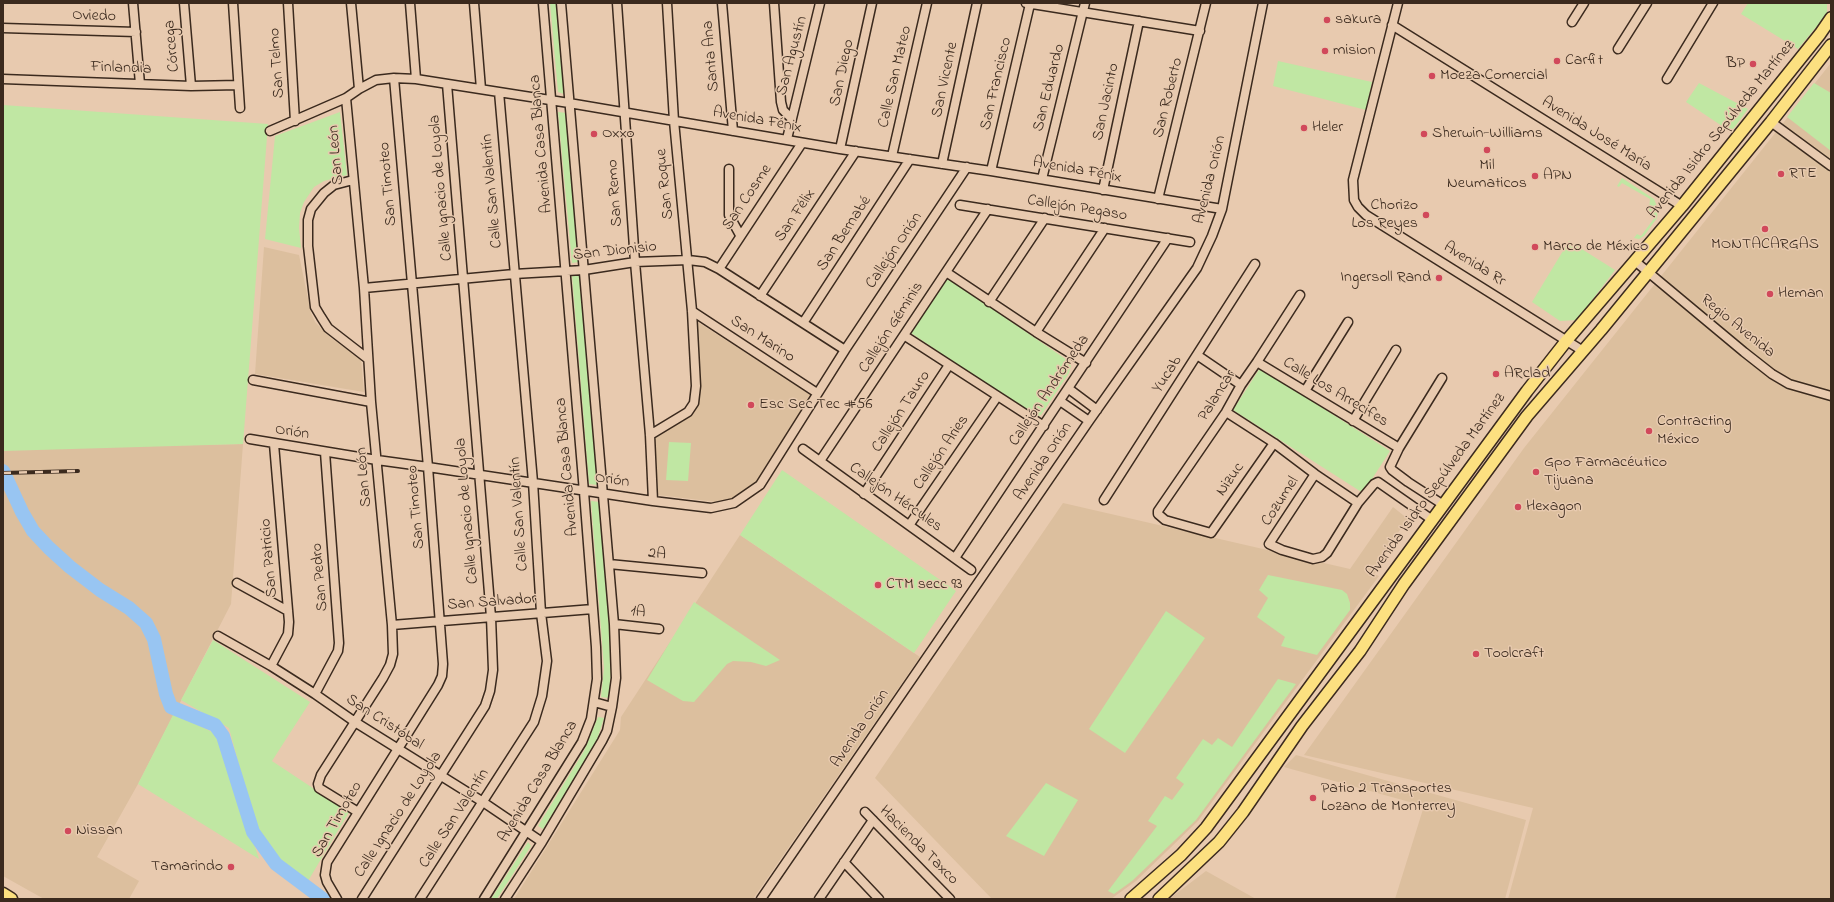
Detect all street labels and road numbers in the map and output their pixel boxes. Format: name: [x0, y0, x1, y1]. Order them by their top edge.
street label: Oviedo: [72, 7, 116, 27]
street label: San Agustín: [773, 14, 813, 98]
street label: Córcega: [161, 19, 185, 73]
street label: Santa Ana: [699, 20, 725, 92]
street label: Calle San Mateo: [875, 24, 917, 130]
street label: San Telmo: [266, 27, 290, 99]
street label: San Francisco: [977, 36, 1017, 132]
street label: Avenida Isidro Sepúlveda Martínez: [1644, 37, 1800, 223]
street label: San Diego: [827, 38, 859, 108]
street label: San Vicente: [929, 40, 963, 120]
street label: San Eduardo: [1030, 42, 1070, 134]
street label: San Roberto: [1150, 56, 1188, 140]
street label: Finlandia: [90, 58, 152, 80]
street label: San Jacinto: [1089, 61, 1125, 143]
street label: Avenida Casa Blanca: [526, 74, 558, 214]
street label: Avenida José María: [1537, 93, 1655, 177]
street label: Avenida Fénix: [711, 104, 803, 138]
street label: Calle Ignacio de Loyola: [426, 114, 458, 262]
street label: San León: [325, 124, 349, 186]
street label: Calle San Valentín: [478, 133, 508, 249]
street label: Avenida Orión: [1191, 134, 1231, 226]
street label: San Timoteo: [376, 141, 402, 227]
street label: San Roque: [653, 148, 679, 220]
street label: Avenida Fénix: [1031, 154, 1123, 188]
street label: San Remo: [604, 159, 628, 227]
street label: San Cosme: [719, 161, 777, 235]
street label: San Félix: [771, 186, 821, 246]
street label: Callejón Pegaso: [1026, 192, 1128, 226]
street label: San Bernabé: [814, 193, 876, 275]
street label: Callejón Orión: [862, 209, 928, 293]
street label: San Dionisio: [572, 238, 658, 266]
street label: Avenida Rr: [1439, 238, 1509, 292]
street label: Callejón Géminis: [855, 279, 929, 377]
street label: Regio Avenida: [1696, 291, 1778, 363]
street label: San Marino: [726, 312, 798, 368]
street label: Callejón Andrómeda: [1006, 331, 1094, 451]
street label: Yucab: [1149, 353, 1187, 397]
street label: Calle Los Arrecifes: [1279, 354, 1391, 432]
street label: Palancar: [1195, 367, 1241, 425]
street label: Callejón Tauro: [868, 368, 936, 456]
street label: Avenida Isidro Sepúlveda Martínez: [1363, 390, 1511, 582]
street label: Avenida Casa Blanca: [552, 397, 584, 537]
street label: Callejón Aries: [910, 412, 974, 494]
street label: Avenida Orión: [1011, 419, 1077, 505]
street label: Orión: [273, 421, 311, 445]
street label: Calle Ignacio de Loyola: [452, 437, 484, 585]
street label: San León: [353, 446, 377, 508]
street label: Calle San Valentín: [506, 456, 534, 572]
street label: Callejón Hércules: [845, 459, 945, 537]
street label: Nizuc: [1213, 460, 1249, 500]
street label: San Timoteo: [404, 464, 430, 550]
street label: Orión: [594, 469, 630, 493]
street label: Cozumel: [1258, 474, 1304, 530]
street label: San Patricio: [257, 518, 283, 598]
street label: San Pedro: [308, 542, 334, 612]
street label: 2A: [647, 545, 667, 565]
street label: San Salvador: [447, 590, 537, 616]
street label: 1A: [630, 603, 646, 623]
street label: Avenida Orión: [828, 686, 894, 772]
street label: San Cristóbal: [342, 691, 426, 755]
street label: Avenida Casa Blanca: [495, 717, 583, 847]
street label: Calle Ignacio de Loyola: [351, 748, 447, 882]
street label: Calle San Valentín: [416, 766, 494, 872]
street label: San Timoteo: [309, 779, 367, 861]
street label: Hacienda Taxco: [874, 802, 962, 890]

